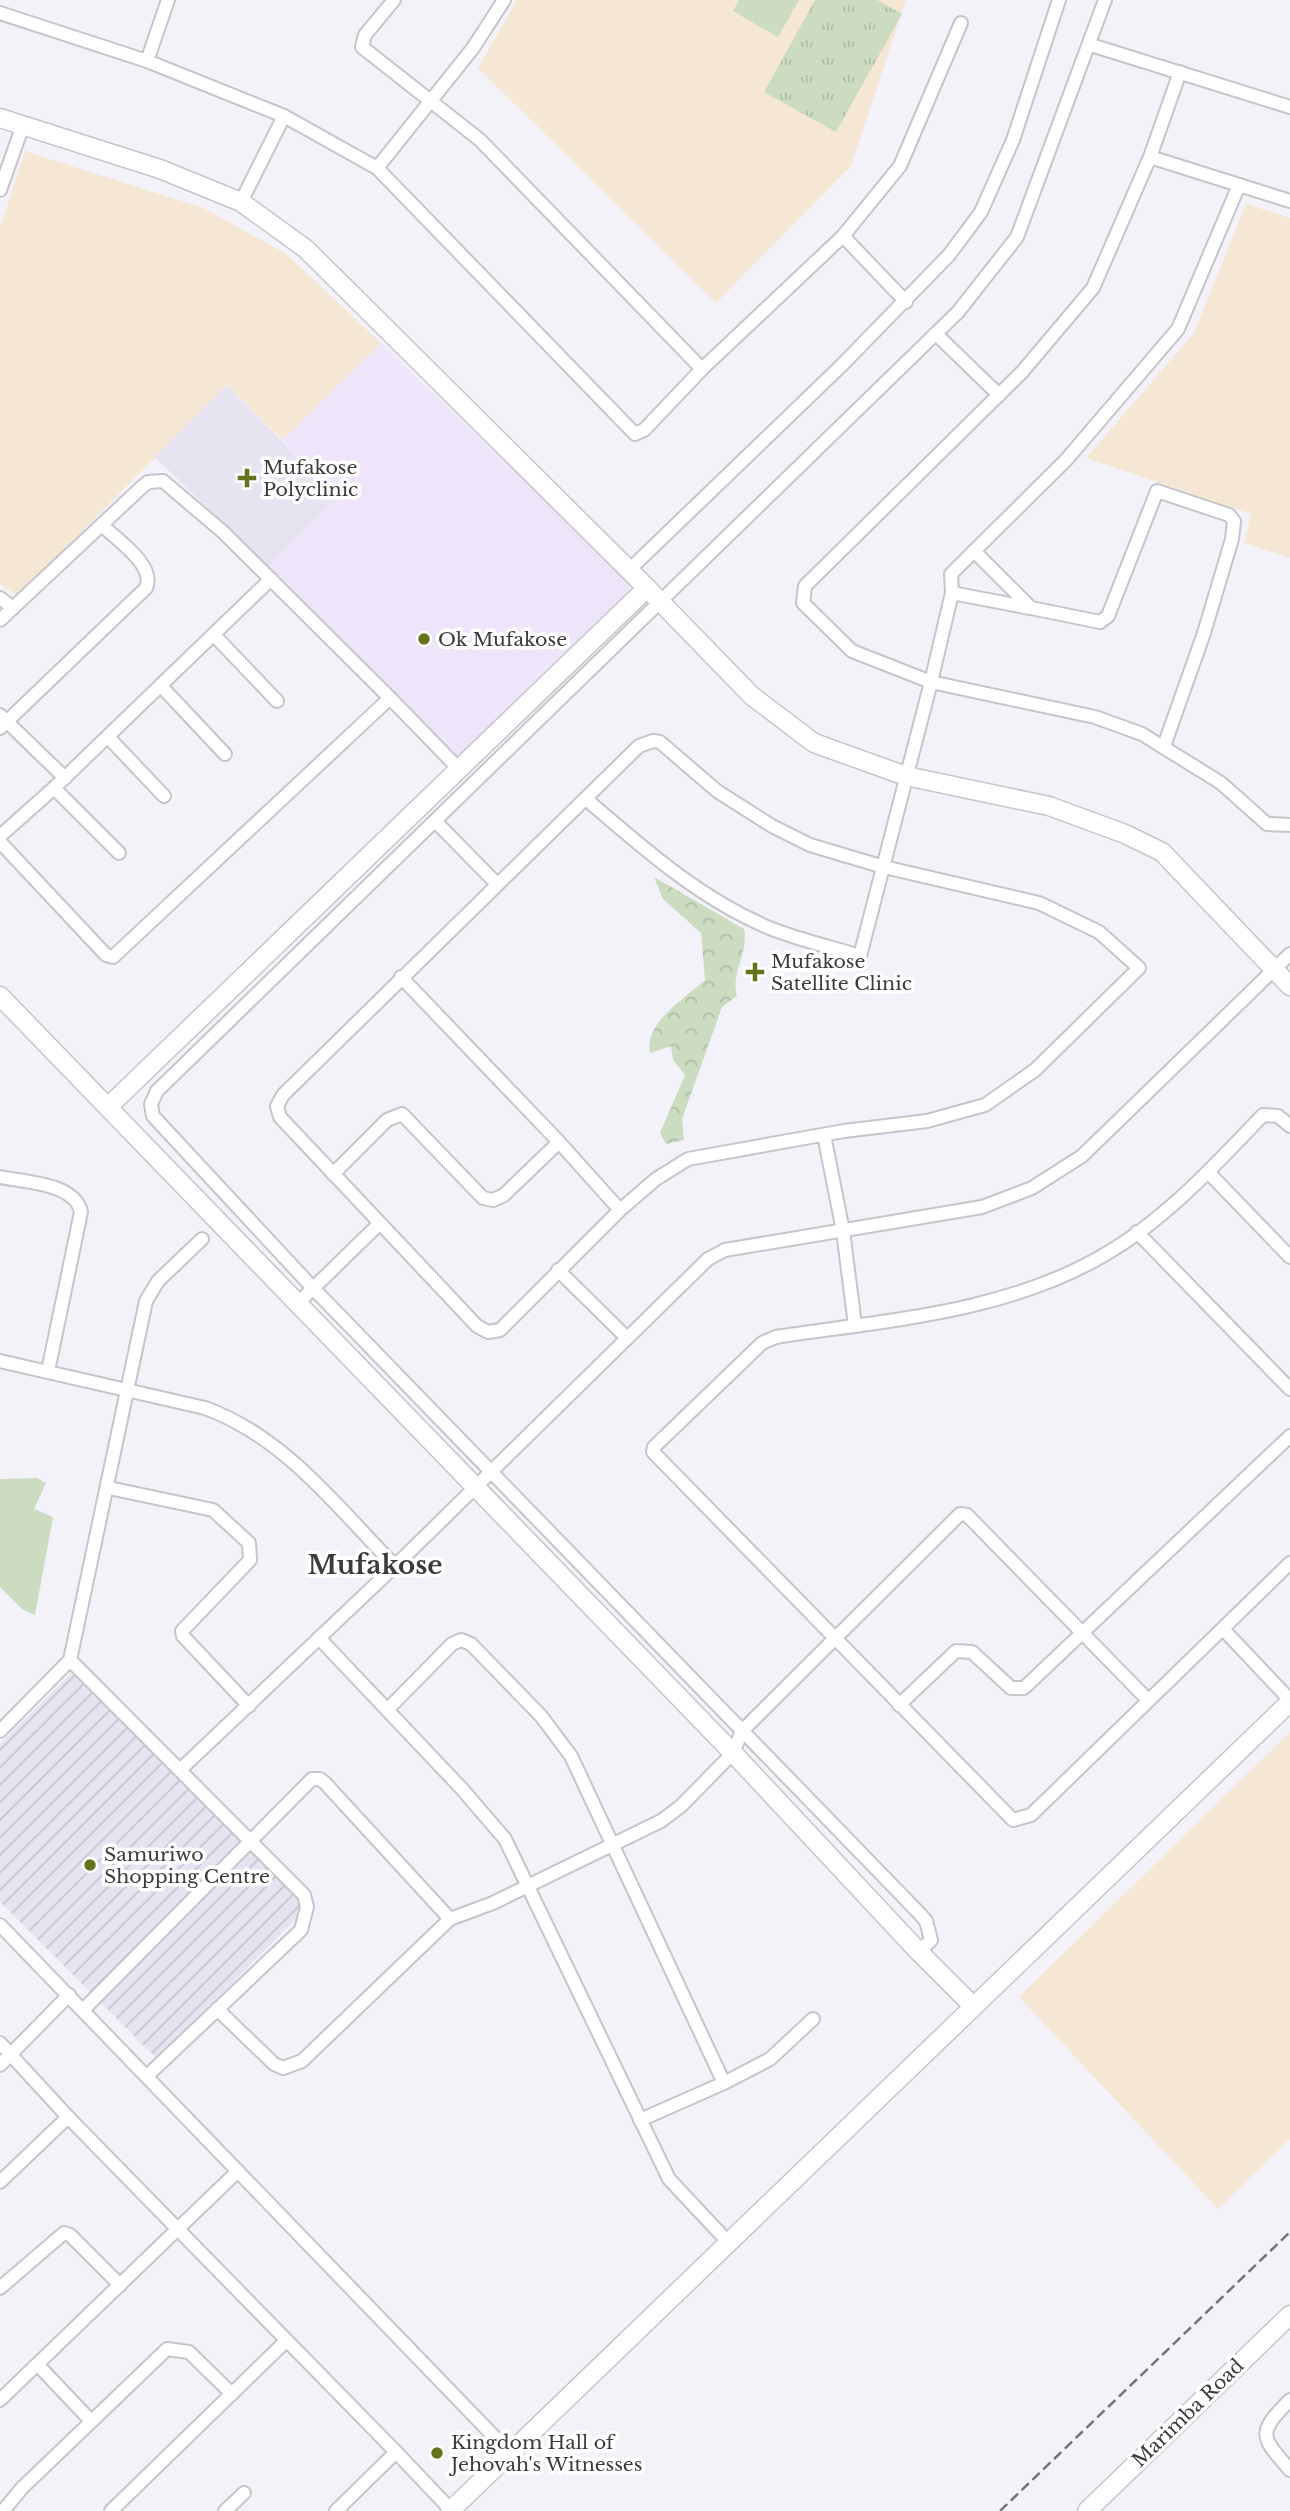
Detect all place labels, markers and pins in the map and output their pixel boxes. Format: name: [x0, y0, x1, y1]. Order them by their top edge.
place label: Mufakose Polyclinic: [263, 456, 358, 501]
marker: Mufakose Polyclinic: [237, 468, 257, 488]
place label: Ok Mufakose: [438, 628, 567, 651]
marker: Ok Mufakose: [416, 631, 432, 647]
place label: Mufakose Satellite Clinic: [771, 950, 912, 995]
marker: Mufakose Satellite Clinic: [745, 962, 765, 982]
place label: Samuriwo Shopping Centre: [104, 1843, 270, 1888]
marker: Samuriwo Shopping Centre: [82, 1857, 98, 1873]
place label: Kingdom Hall of Jehovah's Witnesses: [448, 2431, 642, 2476]
marker: Kingdom Hall of Jehovah's Witnesses: [429, 2445, 445, 2461]

